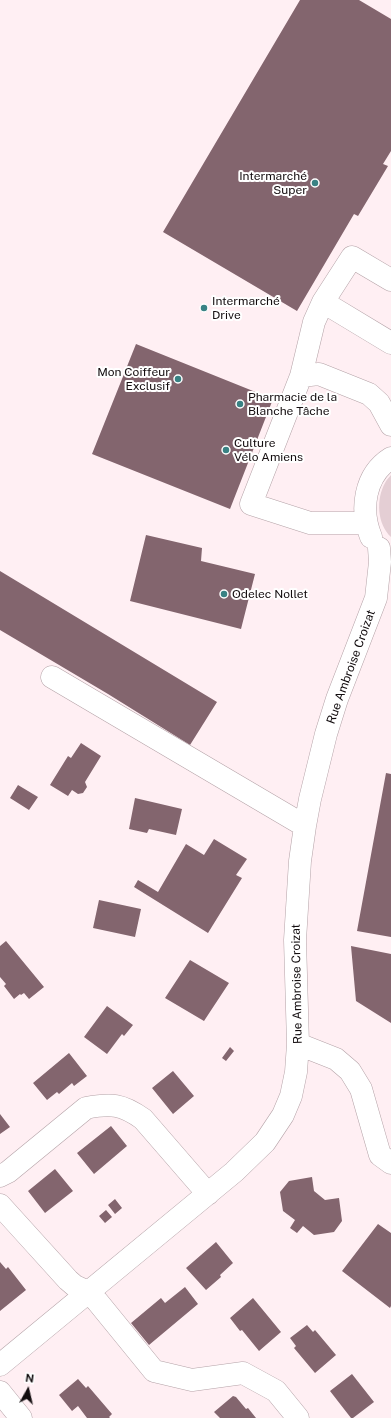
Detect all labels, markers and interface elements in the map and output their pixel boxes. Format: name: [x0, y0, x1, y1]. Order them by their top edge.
place label: Intermarché Super: [239, 169, 307, 197]
marker: Intermarché Super: [310, 178, 320, 188]
place label: Intermarché Drive: [212, 294, 280, 322]
marker: Intermarché Drive: [199, 303, 209, 313]
place label: Mon Coiffeur Exclusif: [97, 365, 170, 393]
marker: Mon Coiffeur Exclusif: [173, 374, 183, 384]
place label: Pharmacie de la Blanche Tâche: [248, 390, 337, 418]
marker: Pharmacie de la Blanche Tâche: [235, 399, 245, 409]
place label: Culture Vélo Amiens: [234, 436, 303, 464]
marker: Culture Vélo Amiens: [221, 445, 231, 455]
place label: Odelec Nollet: [232, 587, 308, 601]
marker: Odelec Nollet: [219, 589, 229, 599]
street label: Rue Ambroise Croizat: [324, 608, 378, 726]
street label: Rue Ambroise Croizat: [289, 924, 305, 1044]
north arrow: [8, 1370, 48, 1410]
text: N: [25, 1372, 35, 1385]

